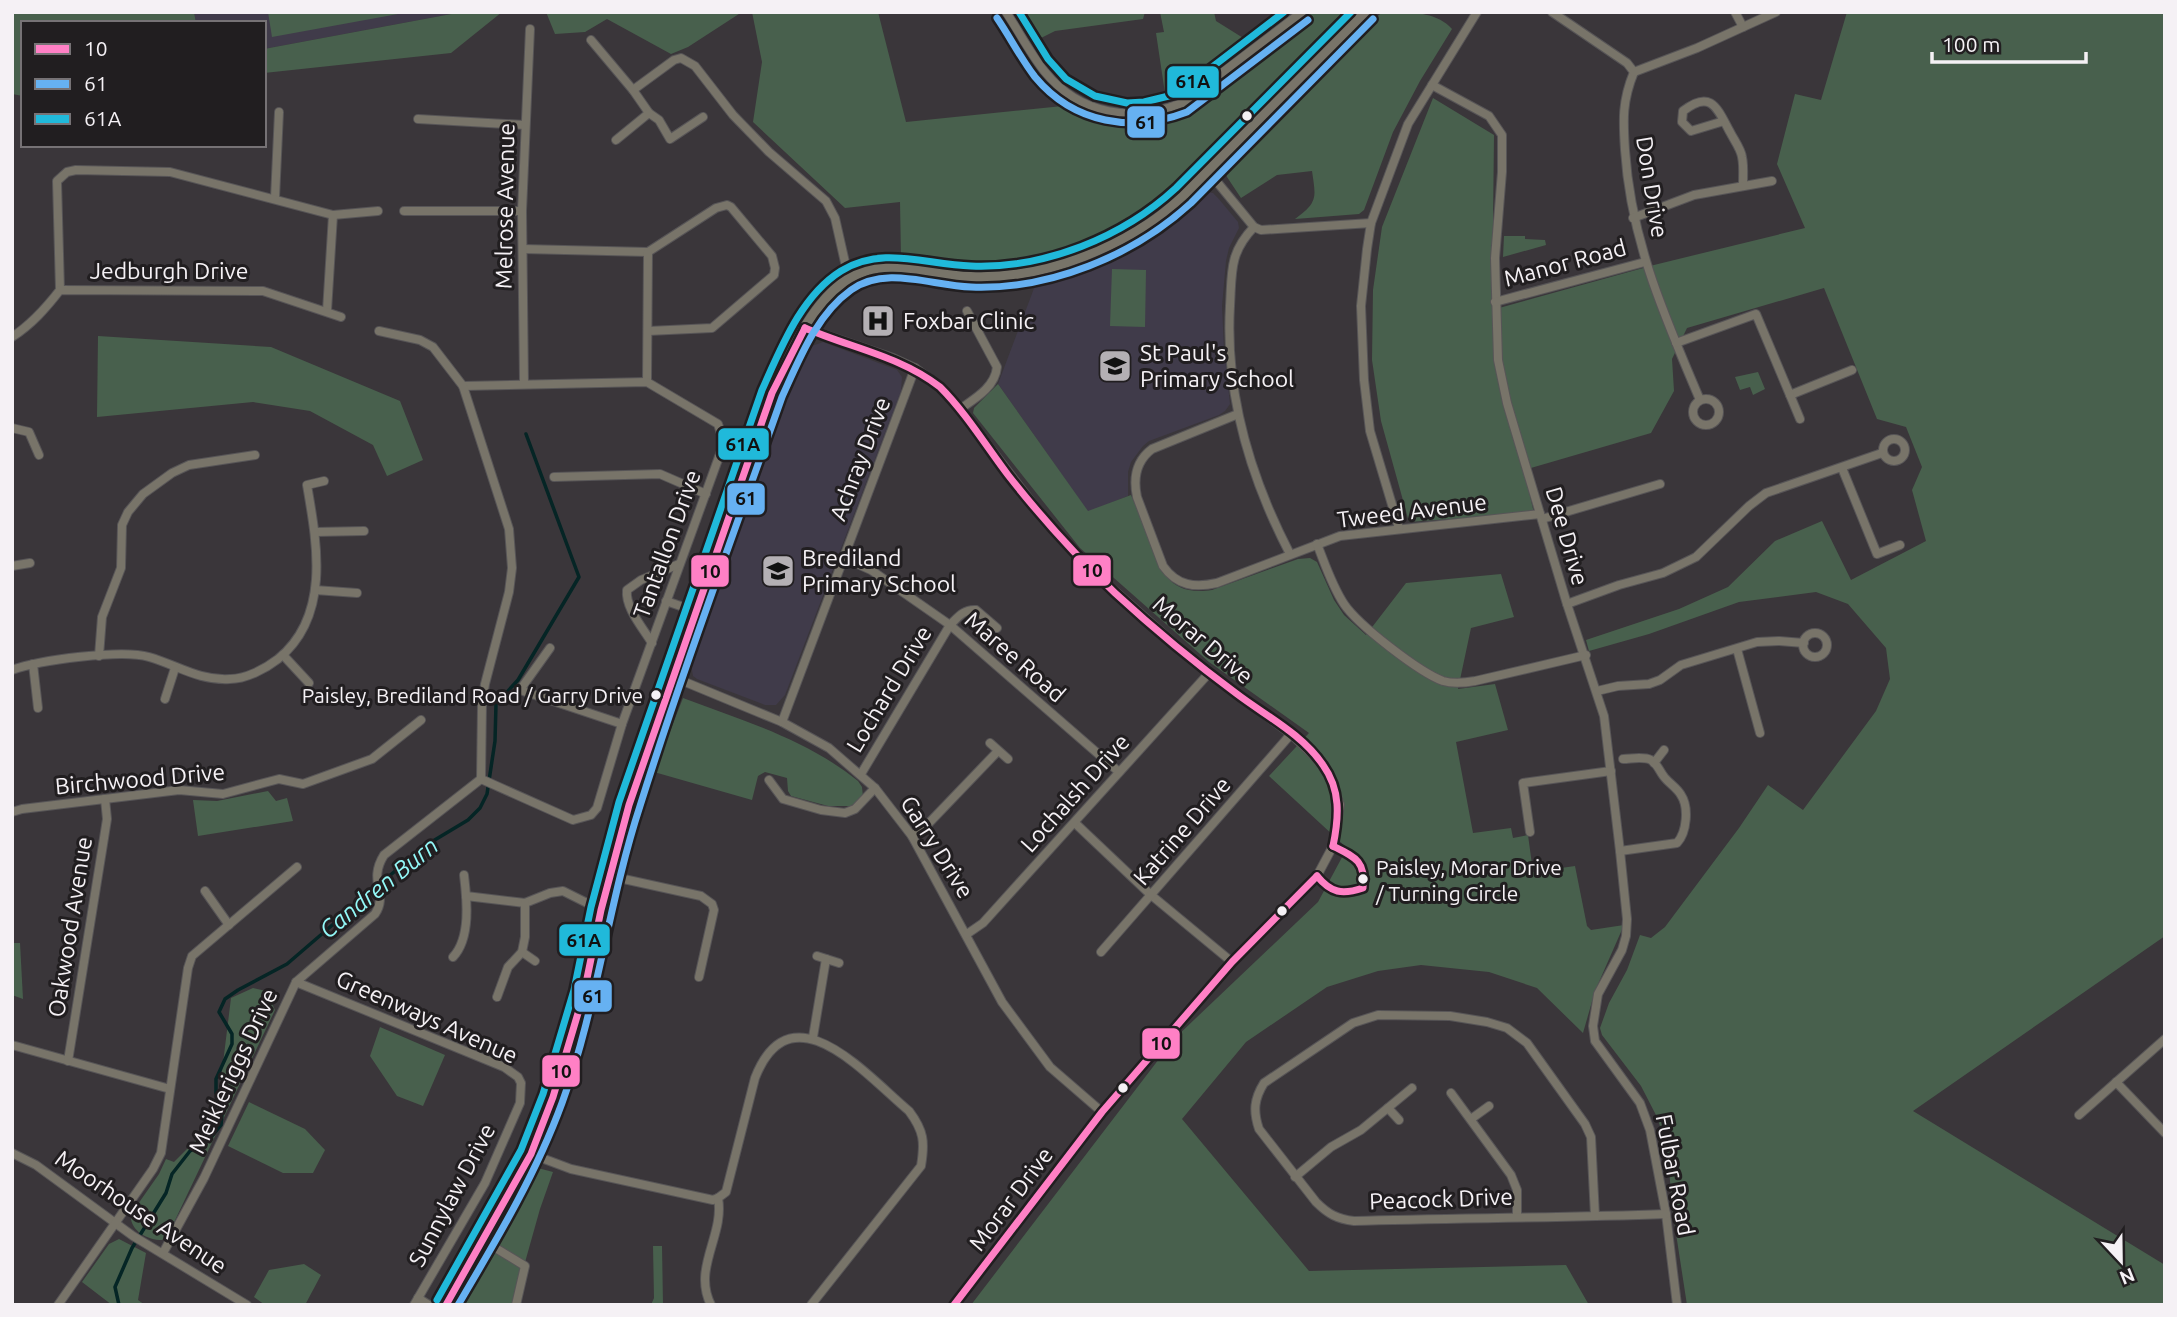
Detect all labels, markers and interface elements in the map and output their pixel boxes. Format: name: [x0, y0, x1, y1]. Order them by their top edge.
legend: [21, 21, 266, 147]
scale bar: [1932, 21, 2086, 65]
text: 100 m: [1942, 32, 2000, 56]
text: 10: [84, 36, 108, 60]
line badge: 61A: [1166, 65, 1220, 99]
text: 61A: [1176, 70, 1211, 92]
text: 61: [84, 71, 108, 95]
line badge: 61: [1126, 105, 1166, 139]
text: 61A: [84, 106, 122, 130]
unlabelled marker: [1240, 109, 1254, 123]
text: 61: [1135, 111, 1157, 133]
street label: Melrose Avenue: [491, 123, 518, 289]
street label: Don Drive: [1632, 134, 1673, 239]
street label: Manor Road: [1501, 234, 1629, 291]
street label: Jedburgh Drive: [90, 258, 248, 283]
hospital icon: Foxbar Clinic: [859, 302, 897, 340]
place label: Foxbar Clinic: [903, 308, 1035, 333]
place label: St Paul's Primary School: [1140, 340, 1294, 391]
school or university icon: St Paul's Primary School: [1096, 347, 1134, 385]
street label: Achray Drive: [825, 394, 894, 524]
line badge: 61A: [717, 427, 770, 461]
text: 61A: [726, 433, 761, 455]
street label: Tantallon Drive: [628, 466, 705, 621]
line badge: 61: [726, 482, 766, 516]
street label: Dee Drive: [1542, 484, 1593, 588]
text: 61: [735, 487, 757, 509]
street label: Tweed Avenue: [1336, 489, 1488, 532]
place label: Brediland Primary School: [802, 545, 956, 596]
school or university icon: Brediland Primary School: [759, 552, 797, 590]
line badge: 10: [690, 554, 730, 588]
line badge: 10: [1072, 554, 1112, 587]
text: 10: [1081, 559, 1103, 581]
text: 10: [699, 560, 721, 582]
street label: Morar Drive: [1148, 591, 1258, 689]
street label: Maree Road: [960, 606, 1070, 707]
street label: Lochard Drive: [841, 621, 936, 756]
place label: Paisley, Brediland Road / Garry Drive: [302, 683, 643, 707]
marker: Paisley, Brediland Road / Garry Drive: [649, 688, 663, 702]
street label: Lochalsh Drive: [1015, 729, 1134, 857]
street label: Birchwood Drive: [54, 759, 226, 798]
street label: Katrine Drive: [1128, 772, 1235, 890]
street label: Garry Drive: [896, 791, 979, 902]
water label: Candren Burn: [314, 832, 443, 944]
street label: Oakwood Avenue: [43, 835, 96, 1019]
place label: Paisley, Morar Drive / Turning Circle: [1375, 855, 1562, 905]
marker: Paisley, Morar Drive / Turning Circle: [1356, 872, 1370, 886]
unlabelled marker: [1275, 904, 1289, 918]
line badge: 61A: [558, 923, 611, 957]
text: 61A: [567, 929, 602, 951]
street label: Greenways Avenue: [333, 965, 522, 1068]
line badge: 61: [573, 979, 613, 1013]
street label: Meikleriggs Drive: [183, 984, 282, 1157]
text: 61: [582, 985, 604, 1007]
line badge: 10: [1141, 1027, 1181, 1060]
text: 10: [1150, 1032, 1172, 1054]
line badge: 10: [541, 1054, 581, 1088]
text: 10: [550, 1060, 572, 1082]
unlabelled marker: [1116, 1081, 1130, 1095]
street label: Fulbar Road: [1651, 1112, 1700, 1238]
street label: Sunnylaw Drive: [403, 1119, 500, 1270]
street label: Morar Drive: [964, 1142, 1057, 1255]
street label: Moorhouse Avenue: [51, 1145, 231, 1278]
street label: Peacock Drive: [1369, 1183, 1513, 1214]
north arrow: [2086, 1226, 2156, 1296]
text: N: [2117, 1264, 2138, 1290]

